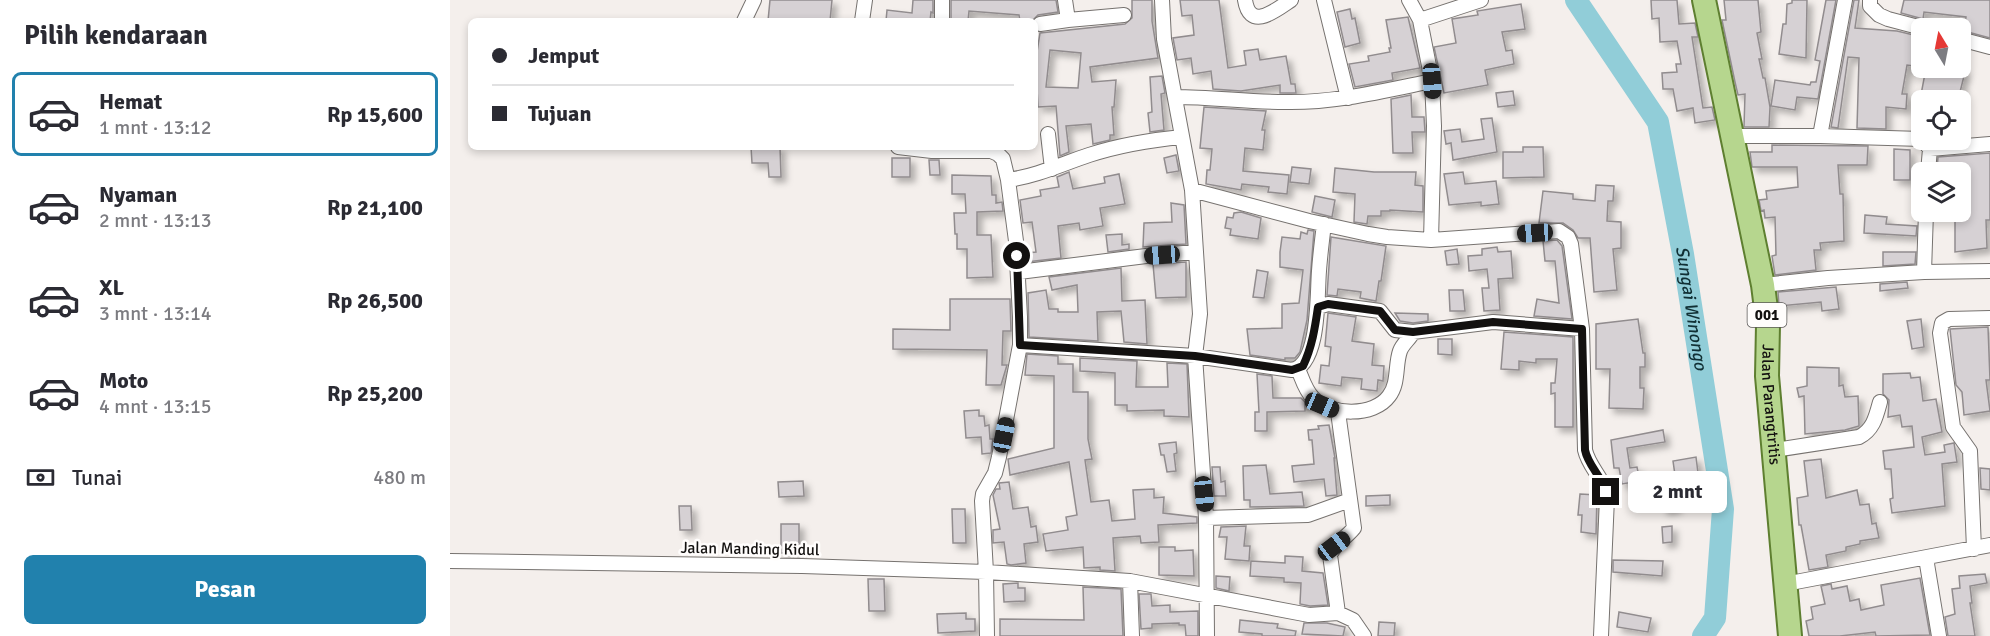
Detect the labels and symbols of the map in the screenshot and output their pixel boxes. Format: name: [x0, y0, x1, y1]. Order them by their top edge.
north arrow: [1911, 18, 1971, 78]
car: [1422, 62, 1442, 100]
car: [1517, 223, 1553, 243]
route start: [1003, 242, 1030, 269]
water label: Sungai Winongo: [1671, 244, 1712, 373]
car: [1143, 245, 1181, 265]
road number: 001: [1748, 303, 1786, 327]
street label: Jalan Parangtritis: [1757, 344, 1785, 466]
car: [1302, 390, 1342, 420]
car: [992, 416, 1016, 454]
callout: 2 mnt: [1627, 471, 1726, 513]
car: [1193, 475, 1215, 513]
route end: [1592, 478, 1619, 505]
car: [1314, 528, 1354, 564]
street label: Jalan Manding Kidul: [680, 538, 820, 560]

